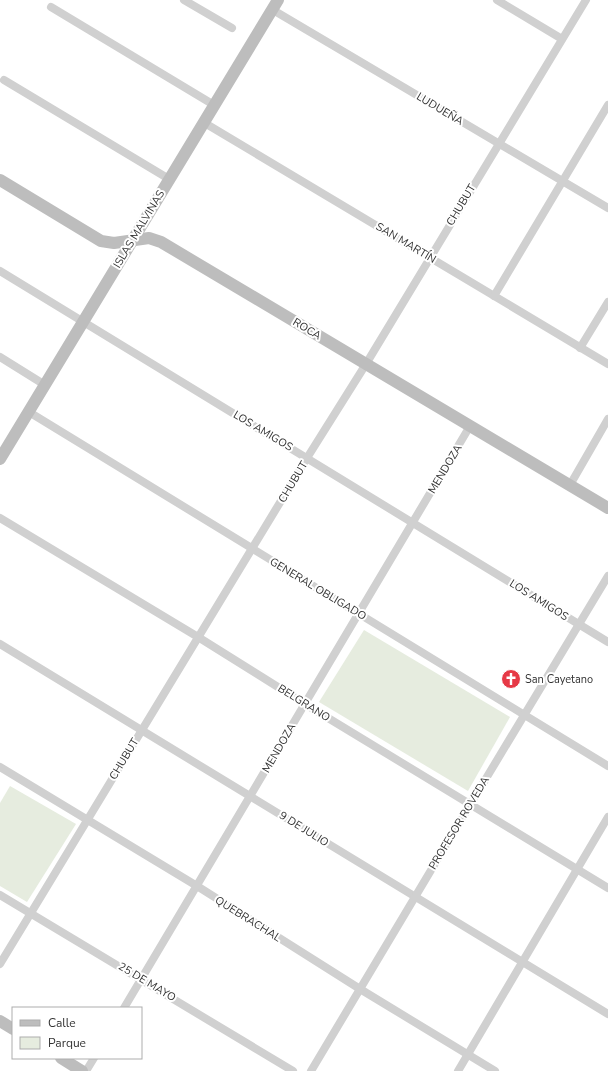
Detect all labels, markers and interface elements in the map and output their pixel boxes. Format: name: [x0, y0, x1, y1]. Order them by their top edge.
street label: LUDUEÑA: [414, 89, 466, 129]
street label: CHUBUT: [443, 181, 479, 229]
street label: ISLAS MALVINAS: [110, 187, 168, 271]
street label: SAN MARTÍN: [373, 218, 439, 267]
street label: ROCA: [290, 315, 324, 343]
street label: LOS AMIGOS: [230, 407, 296, 455]
street label: MENDOZA: [424, 442, 466, 496]
street label: CHUBUT: [275, 458, 311, 506]
street label: GENERAL OBLIGADO: [267, 554, 369, 624]
street label: LOS AMIGOS: [507, 576, 572, 624]
church icon: San Cayetano: [500, 668, 522, 690]
place label: San Cayetano: [525, 672, 593, 687]
street label: BELGRANO: [275, 681, 333, 725]
street label: MENDOZA: [259, 721, 299, 775]
street label: CHUBUT: [106, 735, 142, 783]
street label: PROFESOR ROVEDA: [425, 774, 493, 872]
street label: 9 DE JULIO: [276, 808, 332, 850]
street label: QUEBRACHAL: [212, 893, 284, 945]
street label: 25 DE MAYO: [115, 959, 179, 1005]
legend: [12, 1007, 142, 1059]
text: Calle: [48, 1015, 76, 1031]
text: Parque: [48, 1035, 86, 1051]

